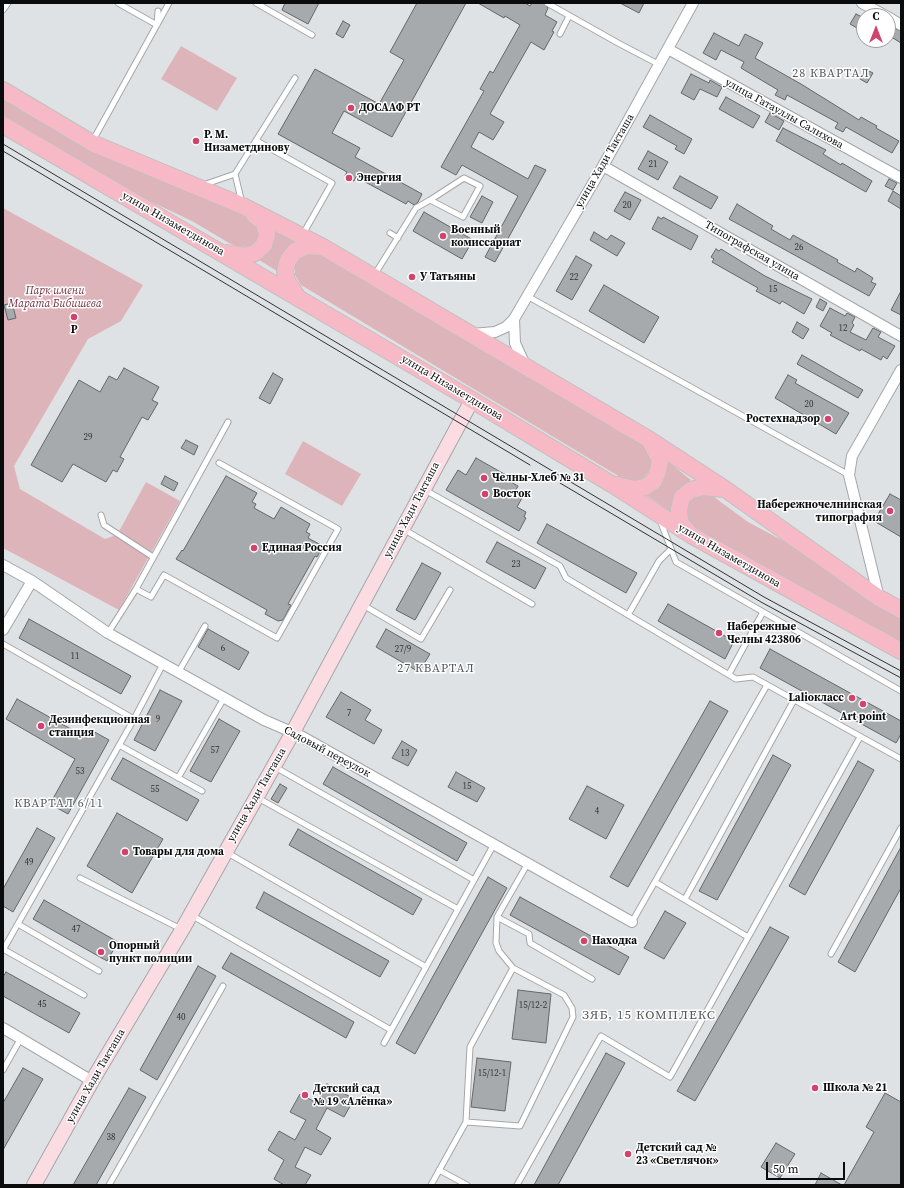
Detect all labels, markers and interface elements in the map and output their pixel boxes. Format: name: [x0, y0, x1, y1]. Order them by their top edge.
north arrow: [856, 8, 896, 48]
text: С: [873, 9, 879, 24]
district label: 28 КВАРТАЛ: [792, 67, 870, 81]
street label: улица Гатауллы Салихова: [723, 76, 845, 152]
place label: ДОСААФ РТ: [359, 101, 420, 115]
marker: ДОСААФ РТ: [346, 103, 356, 113]
street label: улица Хади Такташа: [573, 112, 637, 210]
place label: Р. М. Низаметдинову: [204, 128, 289, 154]
marker: Р. М. Низаметдинову: [191, 136, 201, 146]
house number: 21: [649, 160, 657, 170]
place label: Энергия: [357, 171, 402, 185]
marker: Энергия: [344, 173, 354, 183]
street label: улица Низаметдинова: [119, 189, 227, 259]
house number: 20: [623, 201, 631, 211]
street label: Типографская улица: [702, 218, 802, 284]
place label: Военный комиссариат: [451, 223, 521, 249]
marker: Военный комиссариат: [438, 231, 448, 241]
house number: 26: [795, 243, 803, 253]
place label: У Татьяны: [420, 270, 476, 284]
marker: У Татьяны: [407, 272, 417, 282]
house number: 22: [570, 273, 578, 283]
park label: Парк имени Марата Бибишева: [8, 284, 102, 310]
house number: 15: [769, 285, 777, 295]
marker: Р: [69, 312, 79, 322]
place label: Р: [71, 323, 77, 337]
house number: 12: [839, 324, 847, 334]
street label: улица Низаметдинова: [399, 352, 505, 424]
house number: 20: [805, 400, 813, 410]
place label: Ростехнадзор: [746, 412, 820, 426]
marker: Ростехнадзор: [823, 414, 833, 424]
house number: 29: [84, 433, 92, 443]
street label: улица Хади Такташа: [381, 460, 443, 560]
place label: Челны-Хлеб № 31: [492, 471, 585, 485]
marker: Челны-Хлеб № 31: [479, 473, 489, 483]
place label: Восток: [493, 487, 531, 501]
marker: Восток: [480, 489, 490, 499]
place label: Набережночелнинская типография: [757, 498, 882, 524]
marker: Набережночелнинская типография: [885, 506, 895, 516]
street label: улица Низаметдинова: [675, 521, 783, 591]
place label: Единая Россия: [262, 541, 342, 555]
marker: Единая Россия: [249, 543, 259, 553]
house number: 23: [512, 560, 520, 570]
place label: Набережные Челны 423806: [727, 620, 801, 646]
marker: Набережные Челны 423806: [714, 628, 724, 638]
house number: 6: [221, 644, 225, 654]
house number: 27/9: [395, 645, 411, 655]
house number: 11: [71, 652, 79, 662]
district label: 27 КВАРТАЛ: [397, 662, 475, 676]
place label: Lalioкласс: [788, 691, 844, 705]
marker: Lalioкласс: [847, 693, 857, 703]
marker: Art point: [858, 699, 868, 709]
house number: 7: [347, 709, 351, 719]
place label: Art point: [840, 710, 886, 724]
place label: Дезинфекционная станция: [49, 713, 150, 739]
house number: 9: [156, 715, 160, 725]
marker: Дезинфекционная станция: [36, 721, 46, 731]
street label: Садовый переулок: [282, 724, 372, 780]
house number: 57: [211, 746, 219, 756]
street label: улица Хади Такташа: [225, 746, 289, 844]
house number: 13: [401, 749, 409, 759]
house number: 53: [76, 767, 84, 777]
house number: 15: [463, 782, 471, 792]
house number: 55: [151, 785, 159, 795]
district label: КВАРТАЛ 6/11: [14, 797, 104, 811]
house number: 4: [595, 807, 599, 817]
place label: Товары для дома: [133, 845, 224, 859]
marker: Товары для дома: [120, 847, 130, 857]
house number: 49: [25, 858, 33, 868]
house number: 47: [72, 925, 80, 935]
place label: Находка: [592, 934, 637, 948]
marker: Находка: [579, 936, 589, 946]
place label: Опорный пункт полиции: [109, 939, 192, 965]
marker: Опорный пункт полиции: [96, 947, 106, 957]
house number: 45: [38, 1000, 46, 1010]
house number: 15/12-2: [519, 1001, 547, 1011]
district label: ЗЯБ, 15 КОМПЛЕКС: [582, 1008, 716, 1024]
house number: 40: [177, 1013, 185, 1023]
street label: улица Хади Такташа: [64, 1027, 128, 1125]
house number: 15/12-1: [478, 1069, 506, 1079]
place label: Школа № 21: [823, 1081, 887, 1095]
place label: Детский сад № 19 «Алёнка»: [313, 1082, 392, 1108]
marker: Школа № 21: [810, 1083, 820, 1093]
marker: Детский сад № 19 «Алёнка»: [300, 1090, 310, 1100]
house number: 38: [107, 1133, 115, 1143]
place label: Детский сад № 23 «Светлячок»: [636, 1141, 718, 1167]
marker: Детский сад № 23 «Светлячок»: [623, 1149, 633, 1159]
scale bar: [768, 1154, 847, 1180]
text: 50 m: [773, 1161, 799, 1177]

